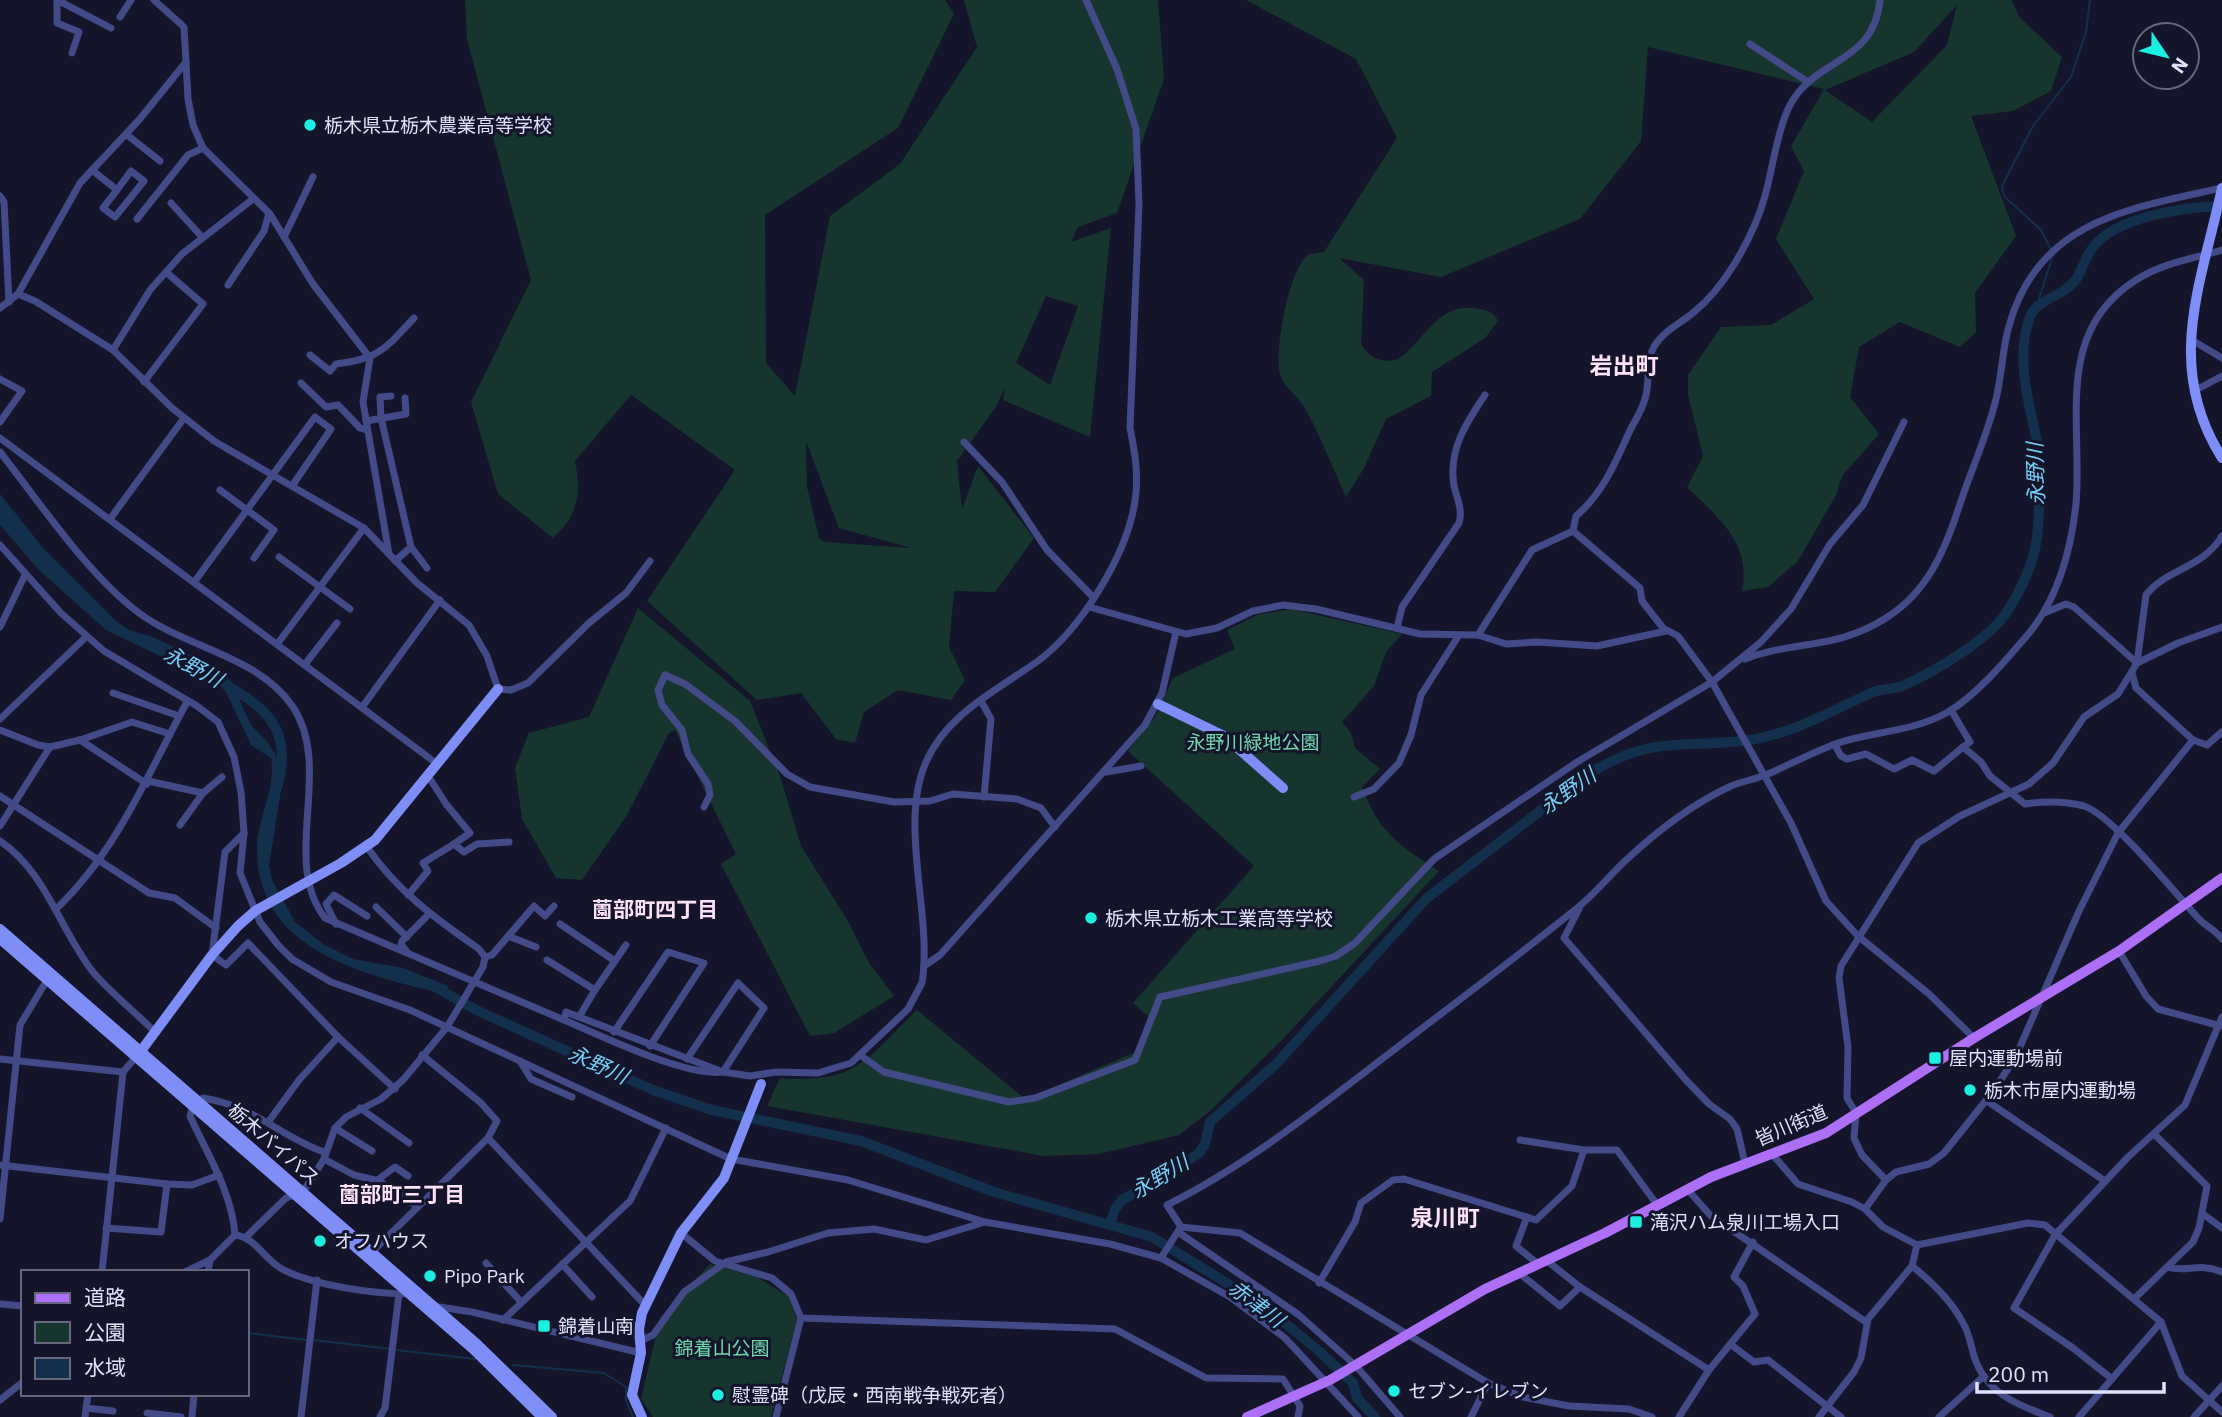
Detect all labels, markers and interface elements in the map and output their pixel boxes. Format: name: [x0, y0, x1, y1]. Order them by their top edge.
north arrow: [2131, 21, 2201, 91]
text: N: [2166, 53, 2194, 78]
place label: 栃木県立栃木農業高等学校: [324, 113, 552, 137]
marker: 栃木県立栃木農業高等学校: [302, 117, 318, 133]
district label: 岩出町: [1590, 350, 1659, 380]
water label: 永野川: [2020, 440, 2050, 506]
water label: 永野川: [159, 639, 230, 694]
park label: 永野川緑地公園: [1186, 730, 1320, 754]
water label: 永野川: [1534, 759, 1603, 820]
district label: 薗部町四丁目: [592, 895, 718, 923]
place label: 栃木県立栃木工業高等学校: [1105, 906, 1333, 930]
marker: 栃木県立栃木工業高等学校: [1083, 910, 1099, 926]
water label: 永野川: [564, 1038, 635, 1091]
place label: 屋内運動場前: [1949, 1046, 2063, 1070]
marker: 屋内運動場前: [1927, 1050, 1943, 1066]
place label: 栃木市屋内運動場: [1984, 1078, 2136, 1102]
marker: 栃木市屋内運動場: [1962, 1082, 1978, 1098]
street label: 栃木バイパス: [223, 1098, 325, 1190]
street label: 皆川街道: [1751, 1099, 1831, 1151]
water label: 永野川: [1125, 1147, 1195, 1204]
district label: 薗部町三丁目: [339, 1180, 465, 1208]
district label: 泉川町: [1411, 1202, 1480, 1232]
place label: 滝沢ハム泉川工場入口: [1650, 1210, 1840, 1234]
marker: 滝沢ハム泉川工場入口: [1628, 1214, 1644, 1230]
place label: オフハウス: [334, 1229, 429, 1253]
marker: オフハウス: [312, 1233, 328, 1249]
place label: Pipo Park: [444, 1264, 525, 1288]
marker: Pipo Park: [422, 1268, 438, 1284]
legend: [21, 1270, 248, 1396]
water label: 赤津川: [1223, 1273, 1292, 1335]
text: 道路: [84, 1283, 126, 1311]
place label: 錦着山南: [558, 1314, 634, 1338]
text: 公園: [84, 1318, 126, 1346]
marker: 錦着山南: [536, 1318, 552, 1334]
park label: 錦着山公園: [674, 1336, 770, 1360]
scale bar: [1977, 1350, 2164, 1394]
text: 水域: [84, 1353, 126, 1381]
text: 200 m: [1988, 1360, 2049, 1388]
place label: セブン-イレブン: [1408, 1379, 1549, 1403]
place label: 慰霊碑（戊辰・西南戦争戦死者）: [732, 1383, 1017, 1407]
marker: セブン-イレブン: [1386, 1383, 1402, 1399]
marker: 慰霊碑（戊辰・西南戦争戦死者）: [710, 1387, 726, 1403]

